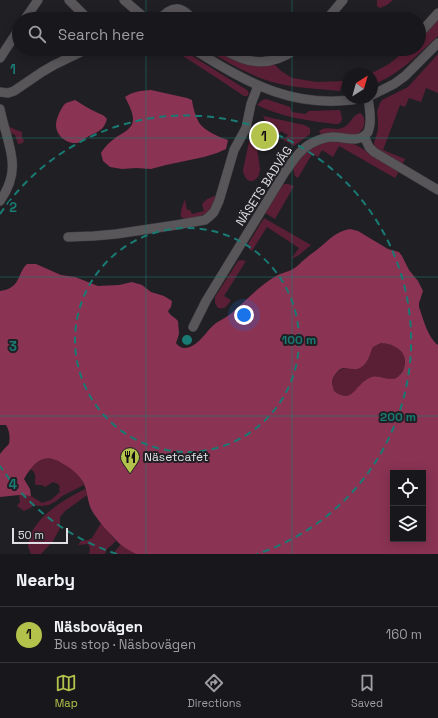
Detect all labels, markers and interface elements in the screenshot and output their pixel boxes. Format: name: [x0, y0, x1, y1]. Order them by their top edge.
search box: [12, 12, 426, 56]
icon: search: [26, 23, 48, 45]
text: Search here: [58, 25, 144, 44]
text: 1: [10, 61, 16, 78]
north arrow: [342, 68, 378, 104]
pin: 1: [251, 121, 277, 151]
street label: NÄSETS BADVÄG: [232, 143, 296, 229]
text: 2: [9, 199, 17, 216]
your location: [234, 305, 254, 325]
text: 100 m: [282, 332, 316, 348]
centre of rings: [180, 333, 194, 347]
text: 3: [9, 338, 17, 355]
text: 200 m: [380, 409, 416, 425]
restaurant icon: Näsetcafét: [119, 446, 141, 474]
place label: Näsetcafét: [144, 449, 208, 465]
map controls: [390, 470, 426, 542]
button: locate: [390, 470, 426, 506]
text: 4: [9, 476, 17, 493]
button: layers: [390, 506, 426, 542]
scale bar: [12, 526, 68, 545]
text: 50 m: [18, 528, 44, 542]
text: Nearby: [16, 569, 75, 591]
text: Näsbovägen: [54, 617, 143, 636]
text: 1: [26, 626, 32, 643]
text: 160 m: [386, 626, 422, 643]
text: Bus stop · Näsbovägen: [54, 636, 196, 653]
tab: Map: [55, 672, 78, 710]
tab: Directions: [187, 672, 241, 710]
tab: Saved: [351, 672, 383, 710]

